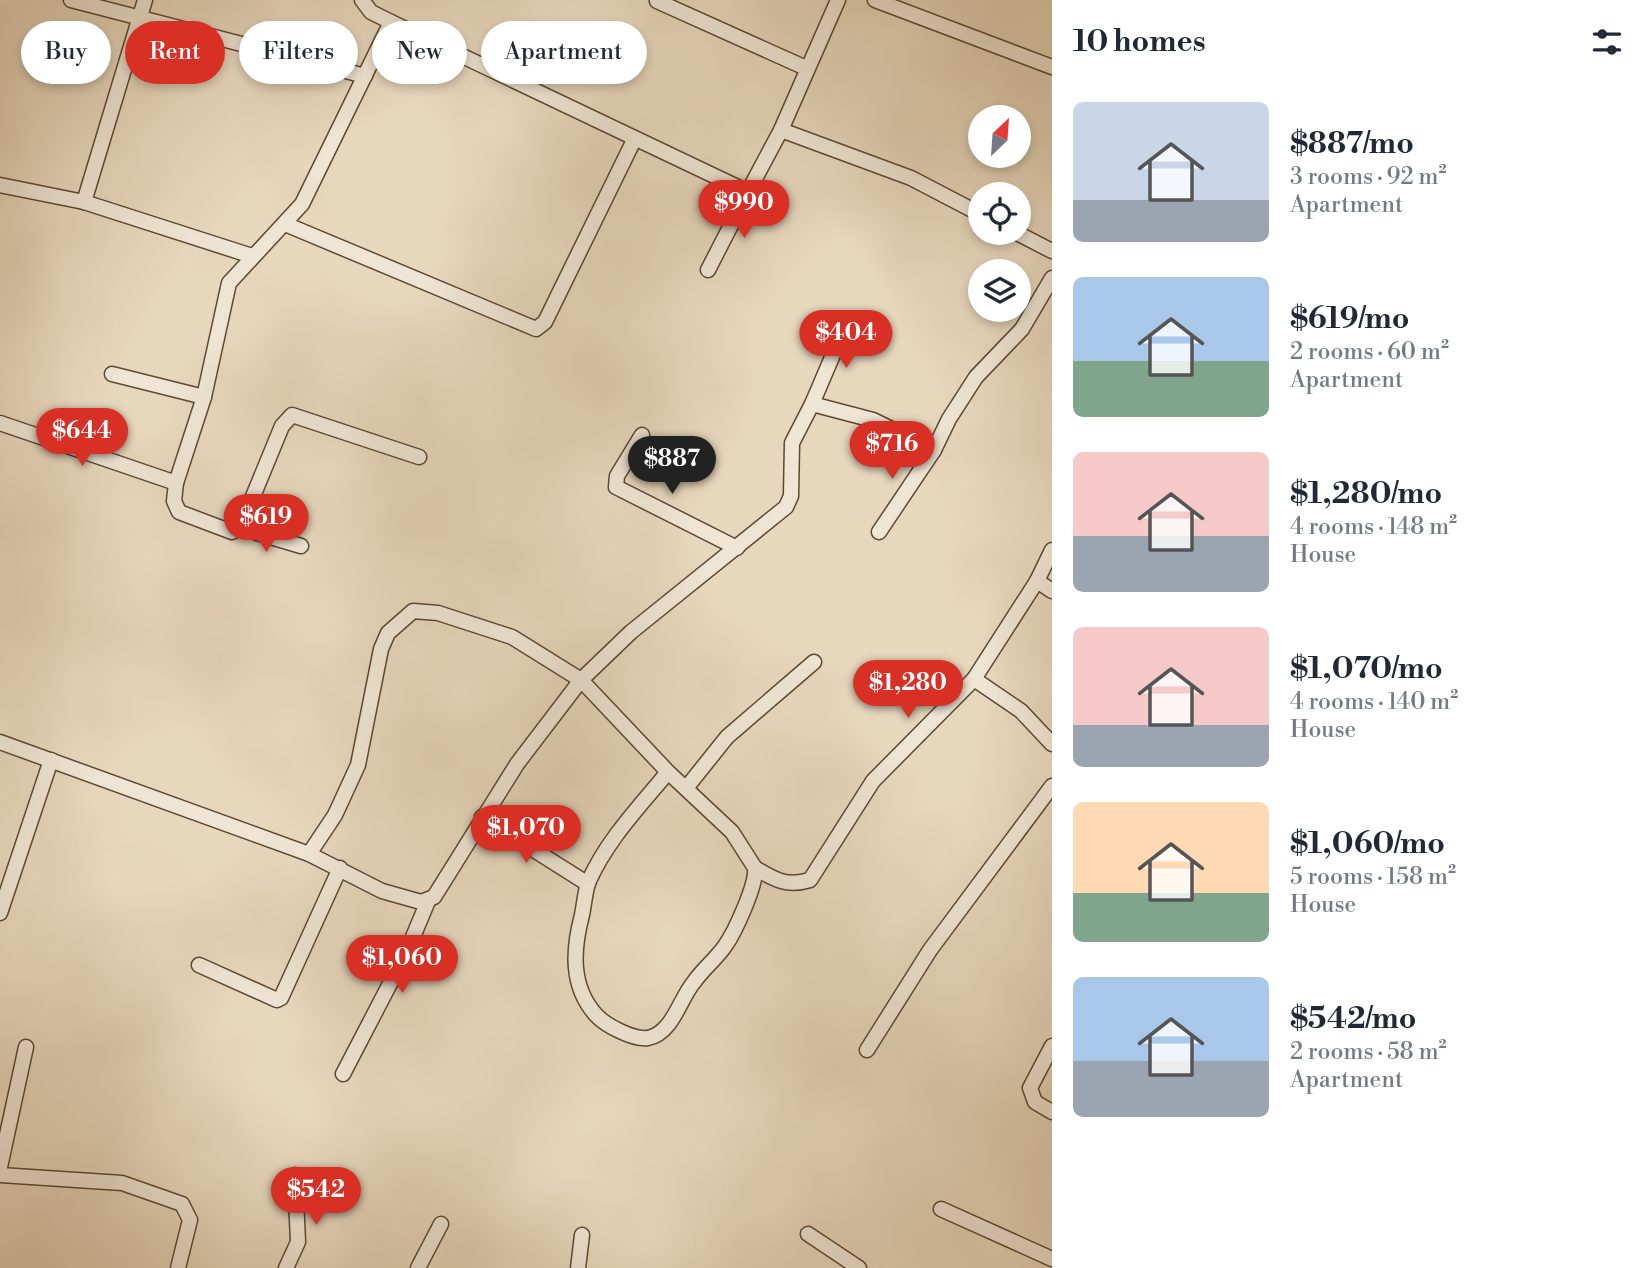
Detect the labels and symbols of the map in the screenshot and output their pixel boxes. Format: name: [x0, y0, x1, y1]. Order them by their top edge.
north arrow: [968, 105, 1031, 168]
pin: $990: [703, 180, 785, 240]
pin: $404: [805, 310, 887, 370]
pin: $644: [41, 408, 123, 468]
pin: $716: [851, 421, 933, 481]
pin: $887: [631, 436, 713, 496]
pin: $619: [225, 494, 307, 554]
pin: $1,280: [851, 660, 965, 720]
pin: $1,070: [469, 806, 583, 865]
pin: $1,060: [345, 936, 459, 995]
pin: $542: [275, 1168, 357, 1227]

